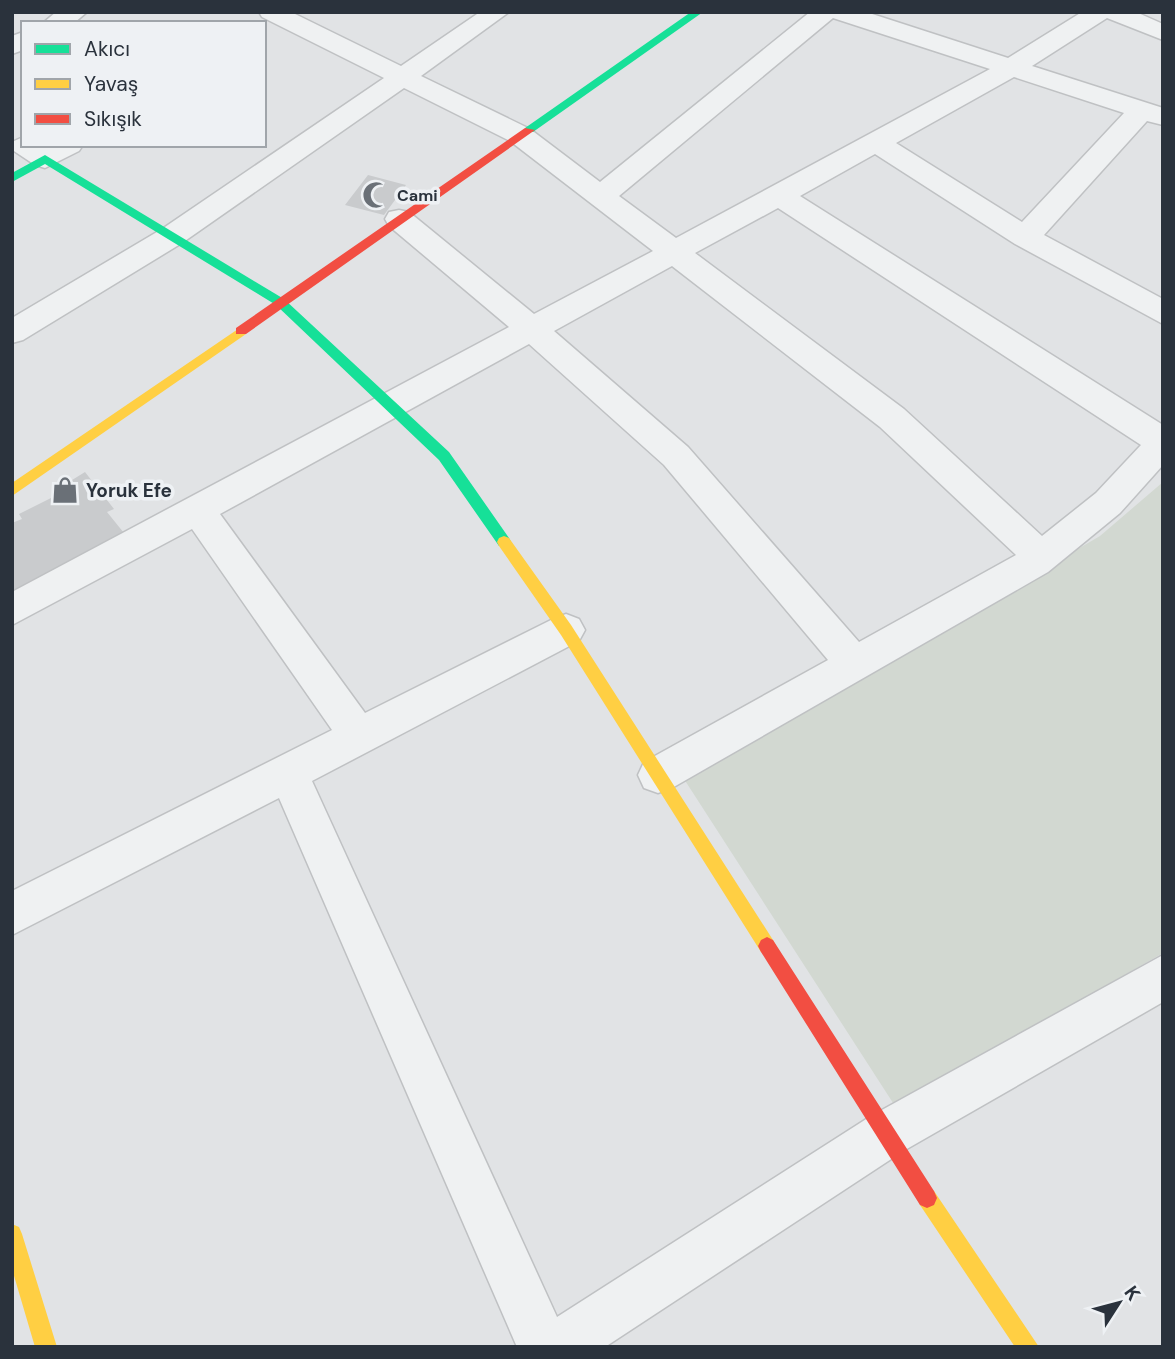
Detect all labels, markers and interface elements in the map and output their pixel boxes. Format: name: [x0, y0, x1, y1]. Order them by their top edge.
legend: [21, 21, 266, 147]
text: Akıcı: [84, 35, 130, 63]
text: Yavaş: [84, 70, 138, 98]
text: Sıkışık: [84, 105, 142, 133]
mosque icon: Cami: [361, 180, 391, 210]
place label: Cami: [397, 185, 438, 206]
shop icon: Yoruk Efe: [50, 475, 80, 505]
place label: Yoruk Efe: [86, 478, 172, 503]
north arrow: [1084, 1268, 1154, 1338]
text: K: [1119, 1281, 1146, 1306]

